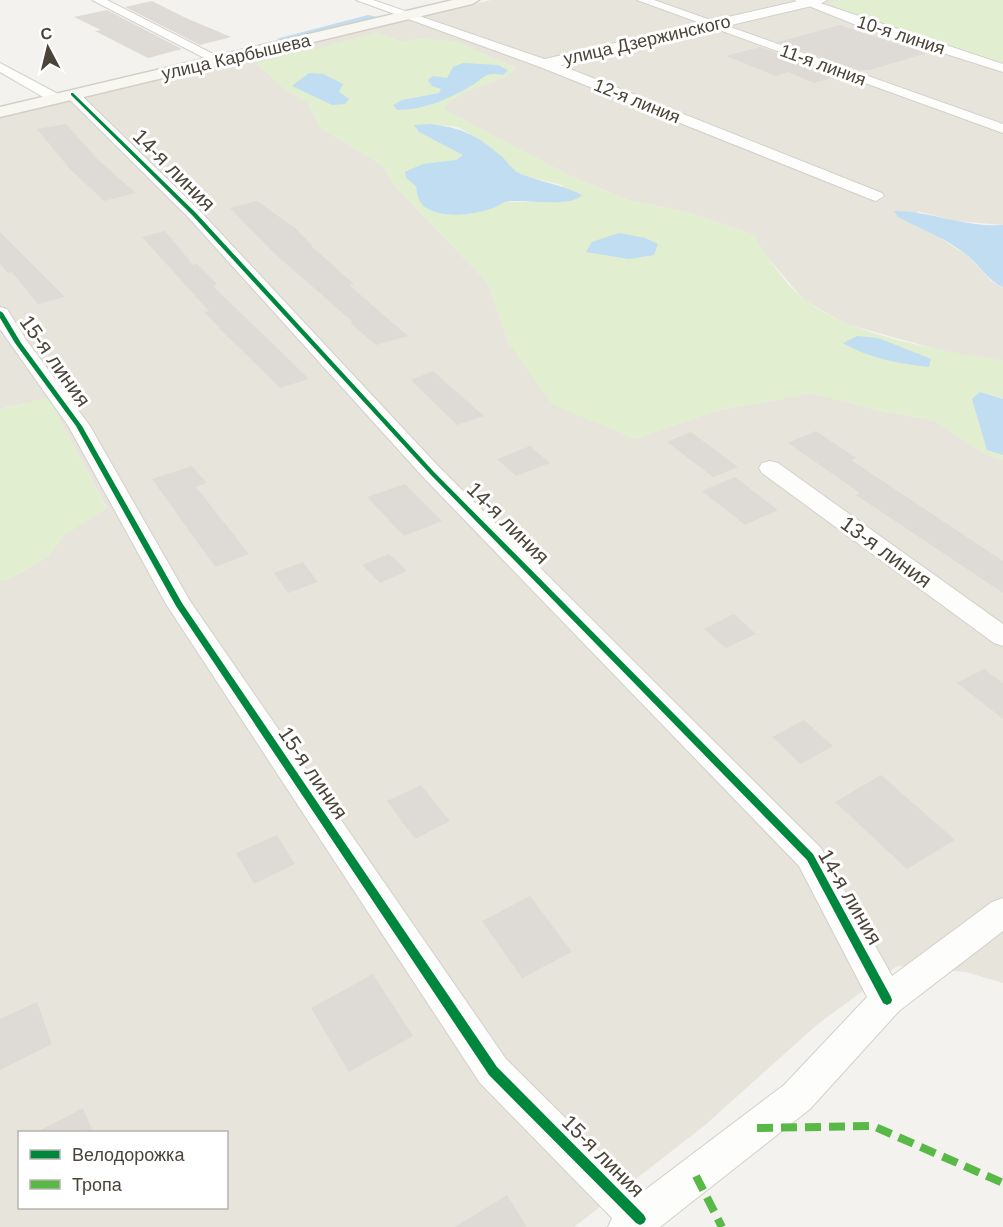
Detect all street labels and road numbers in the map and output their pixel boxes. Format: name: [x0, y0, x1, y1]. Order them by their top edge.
street label: улица Дзержинского: [562, 11, 732, 69]
street label: 10-я линия: [855, 11, 947, 59]
street label: улица Карбышева: [160, 30, 313, 84]
street label: 11-я линия: [777, 40, 869, 90]
street label: 12-я линия: [591, 75, 683, 127]
street label: 14-я линия: [129, 124, 220, 215]
street label: 15-я линия: [16, 311, 95, 411]
street label: 14-я линия: [463, 477, 554, 568]
street label: 13-я линия: [837, 511, 936, 592]
street label: 15-я линия: [274, 722, 353, 823]
street label: 14-я линия: [814, 845, 887, 949]
street label: 15-я линия: [558, 1110, 649, 1201]

